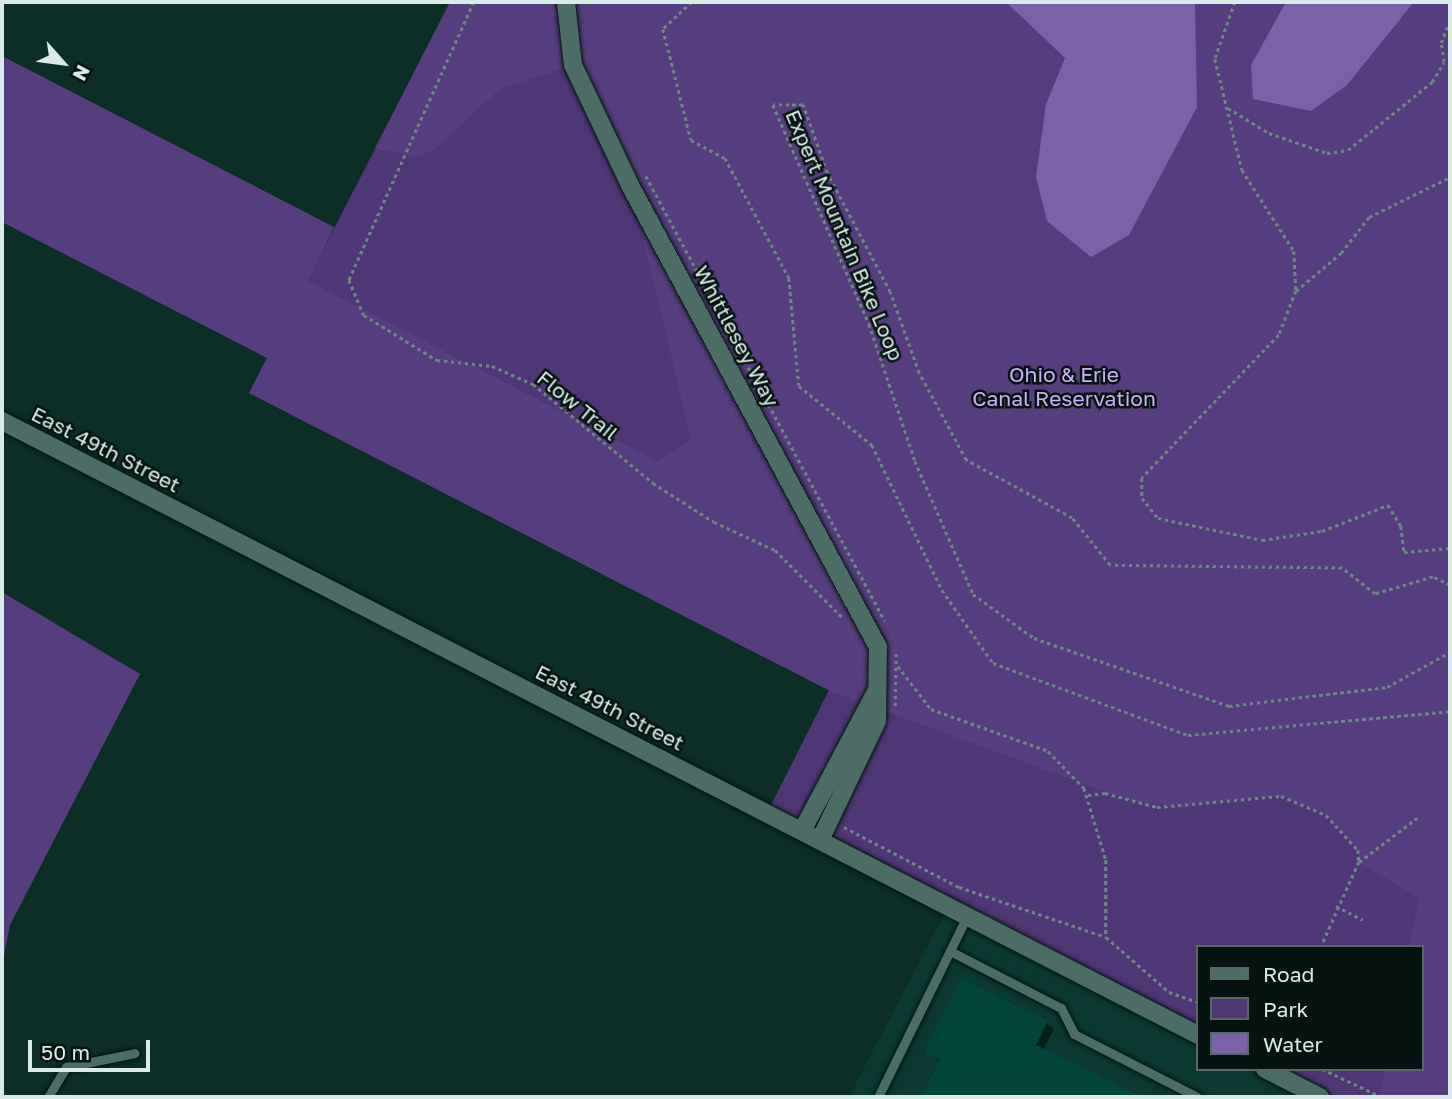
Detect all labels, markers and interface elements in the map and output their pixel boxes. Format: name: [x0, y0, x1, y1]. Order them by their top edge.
north arrow: [28, 28, 98, 98]
text: N: [68, 61, 96, 85]
street label: Expert Mountain Bike Loop: [781, 106, 909, 364]
street label: Whittlesey Way: [689, 261, 785, 411]
park label: Ohio & Erie Canal Reservation: [972, 361, 1156, 411]
street label: Flow Trail: [532, 365, 624, 445]
street label: East 49th Street: [27, 401, 185, 497]
street label: East 49th Street: [531, 659, 689, 755]
legend: [1196, 945, 1424, 1071]
text: Road: [1263, 961, 1314, 987]
text: Park: [1263, 996, 1308, 1022]
scale bar: [32, 1026, 154, 1070]
text: Water: [1263, 1031, 1323, 1057]
text: 50 m: [41, 1039, 90, 1065]

